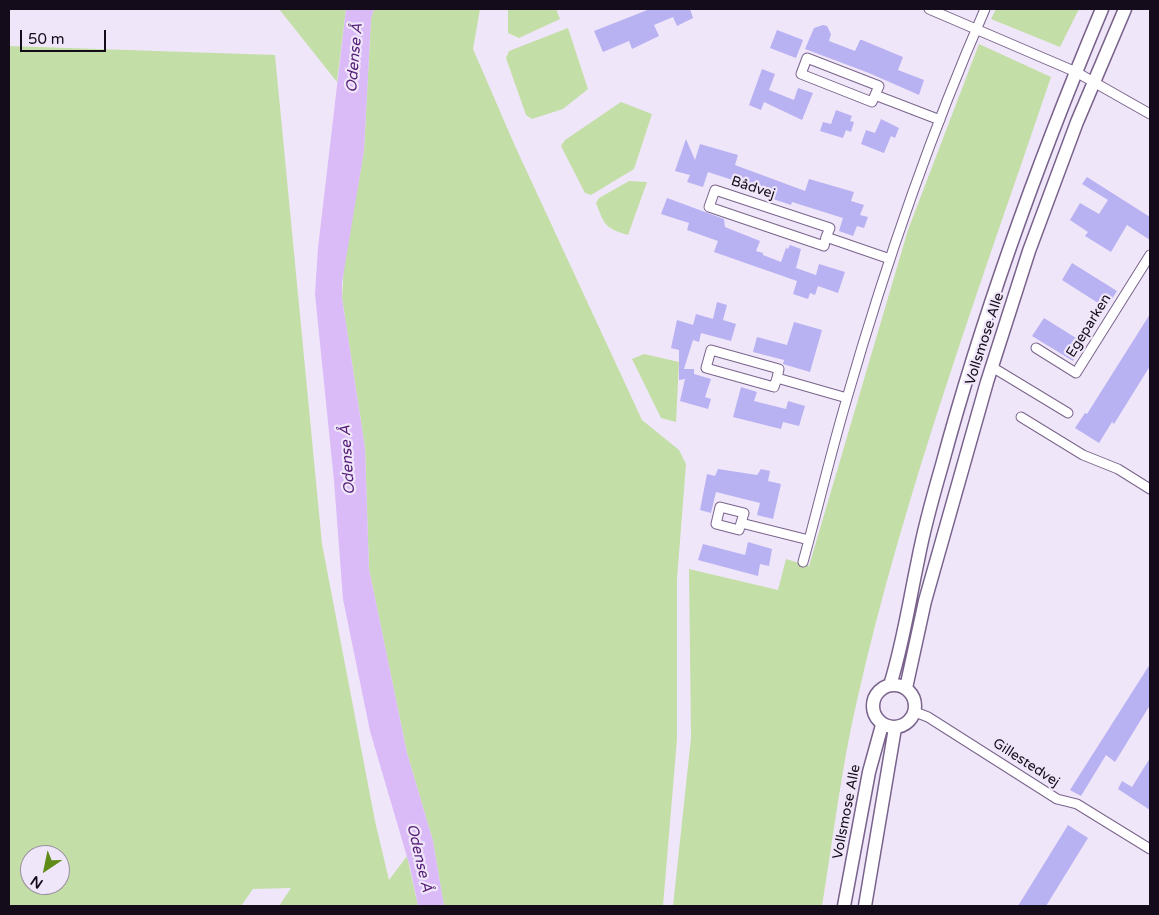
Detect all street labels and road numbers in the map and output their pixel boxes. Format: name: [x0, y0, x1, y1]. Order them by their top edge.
street label: Bådvej: [729, 173, 777, 203]
street label: Vollsmose Alle: [962, 291, 1008, 387]
street label: Egeparken: [1063, 291, 1115, 361]
street label: Gillestedvej: [989, 735, 1063, 791]
street label: Vollsmose Alle: [830, 763, 864, 861]

